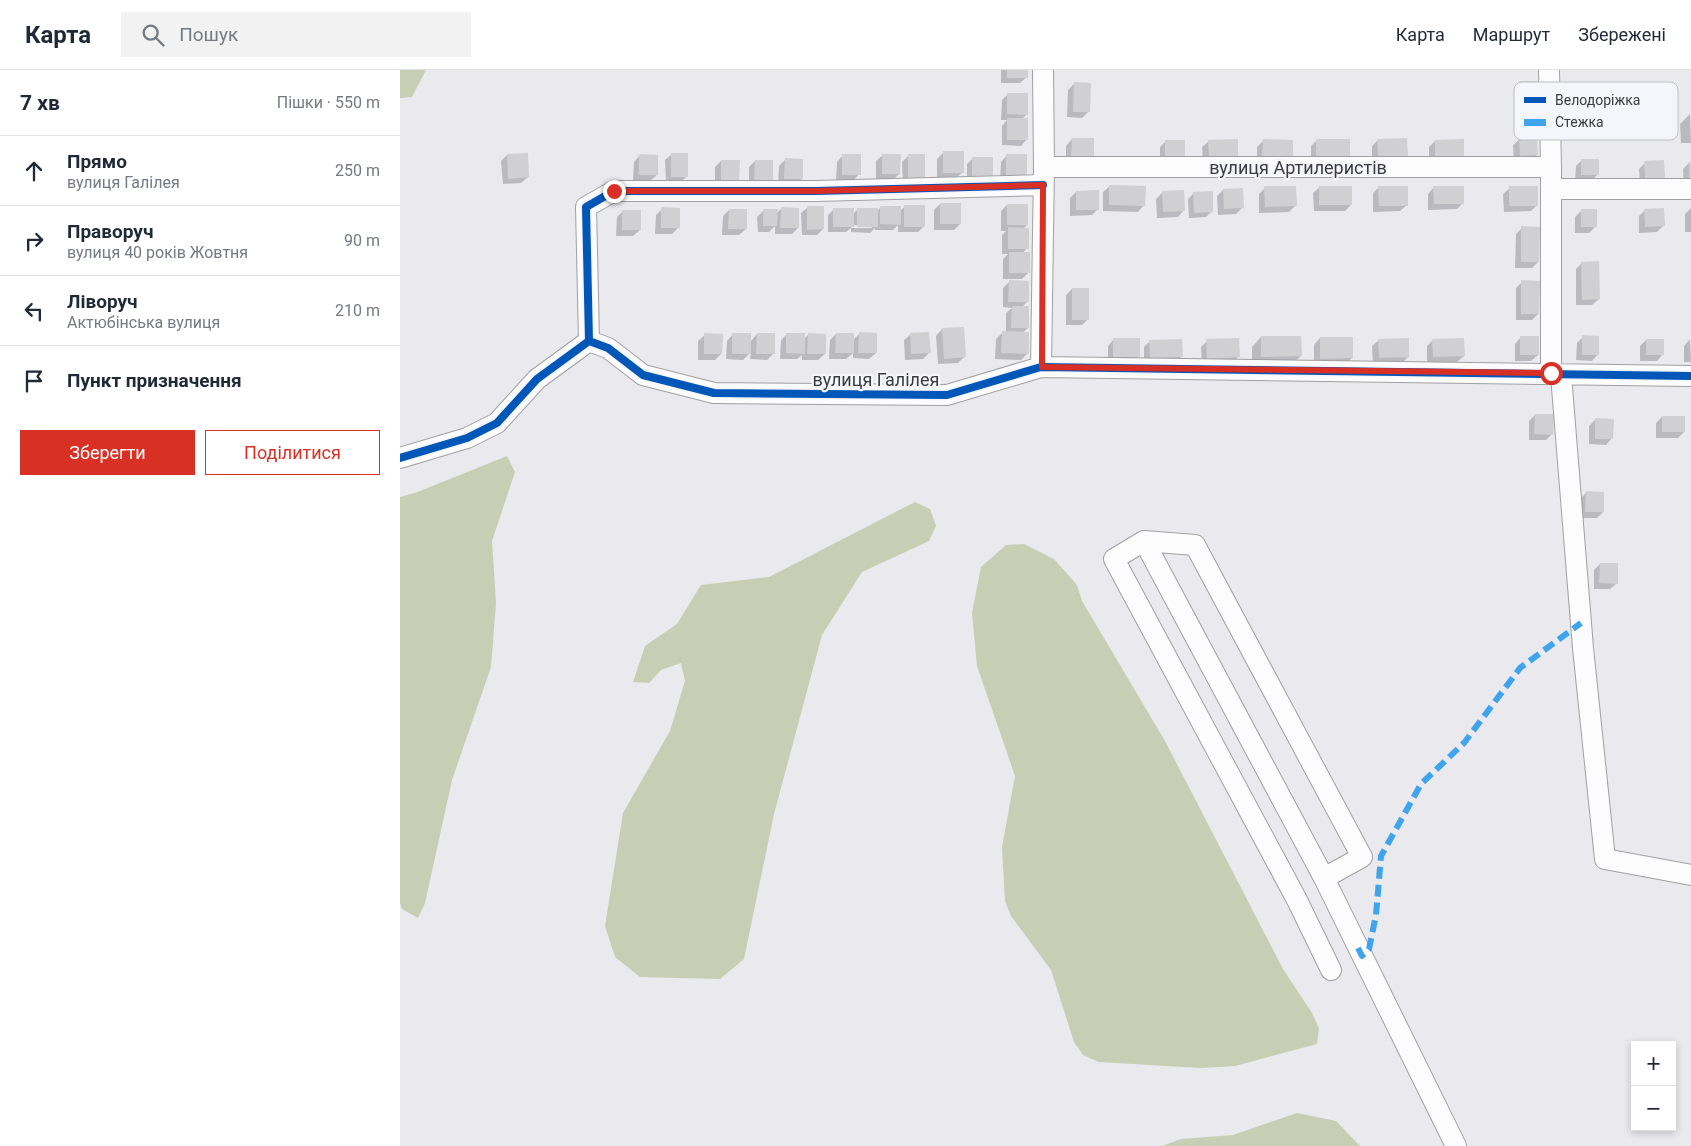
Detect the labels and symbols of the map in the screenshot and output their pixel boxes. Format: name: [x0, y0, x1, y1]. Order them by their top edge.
legend: [1514, 82, 1678, 140]
text: Велодоріжка: [1555, 92, 1640, 108]
text: Стежка: [1555, 114, 1604, 130]
street label: вулиця Артилеристів: [1209, 157, 1387, 178]
route end: [603, 180, 626, 203]
route start: [1540, 362, 1563, 385]
street label: вулиця Галілея: [813, 369, 939, 390]

